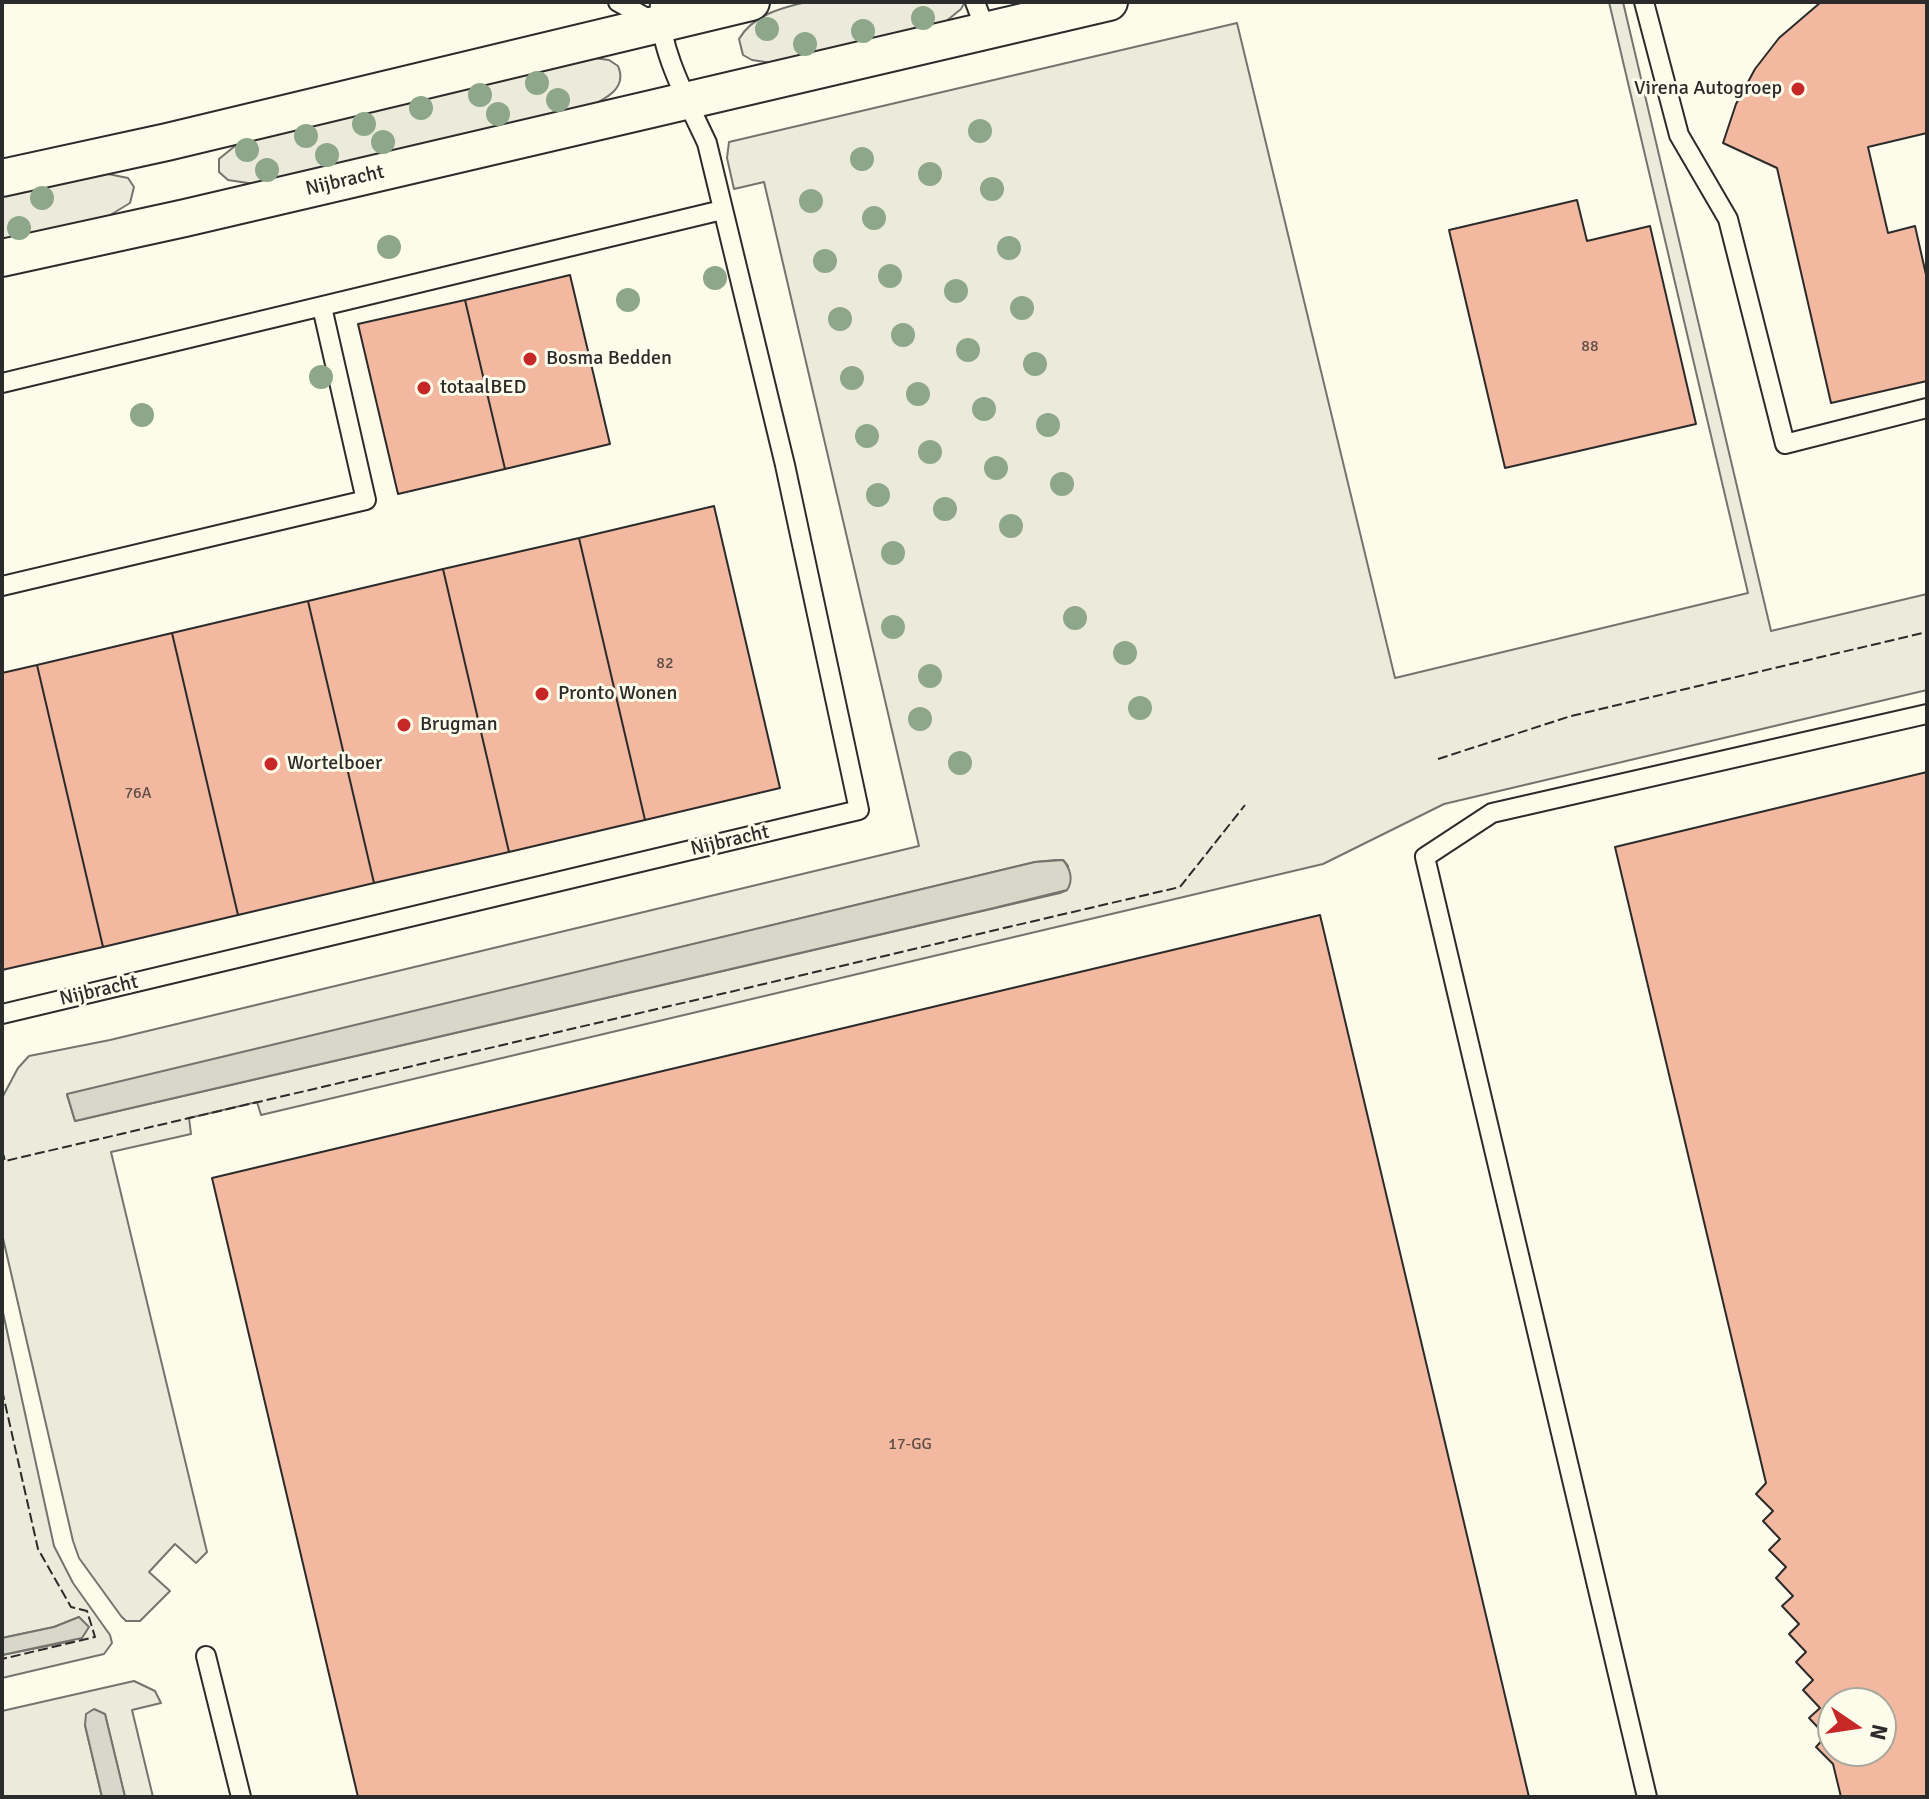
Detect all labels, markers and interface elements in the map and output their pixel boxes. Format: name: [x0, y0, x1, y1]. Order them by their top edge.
place label: Virena Autogroep: [1634, 77, 1782, 101]
marker: Virena Autogroep: [1789, 80, 1807, 98]
street label: Nijbracht: [303, 160, 387, 202]
house number: 88: [1581, 337, 1599, 357]
place label: Bosma Bedden: [546, 347, 672, 371]
marker: Bosma Bedden: [521, 350, 539, 368]
place label: totaalBED: [440, 376, 527, 400]
marker: totaalBED: [415, 379, 433, 397]
house number: 82: [656, 654, 674, 674]
place label: Pronto Wonen: [558, 682, 677, 706]
marker: Pronto Wonen: [533, 685, 551, 703]
place label: Brugman: [420, 713, 498, 737]
marker: Brugman: [395, 716, 413, 734]
place label: Wortelboer: [287, 752, 382, 776]
marker: Wortelboer: [262, 755, 280, 773]
house number: 76A: [124, 784, 152, 804]
street label: Nijbracht: [688, 820, 772, 862]
street label: Nijbracht: [57, 970, 141, 1012]
house number: 17-GG: [888, 1435, 932, 1455]
north arrow: [1817, 1687, 1897, 1767]
text: N: [1864, 1722, 1894, 1743]

